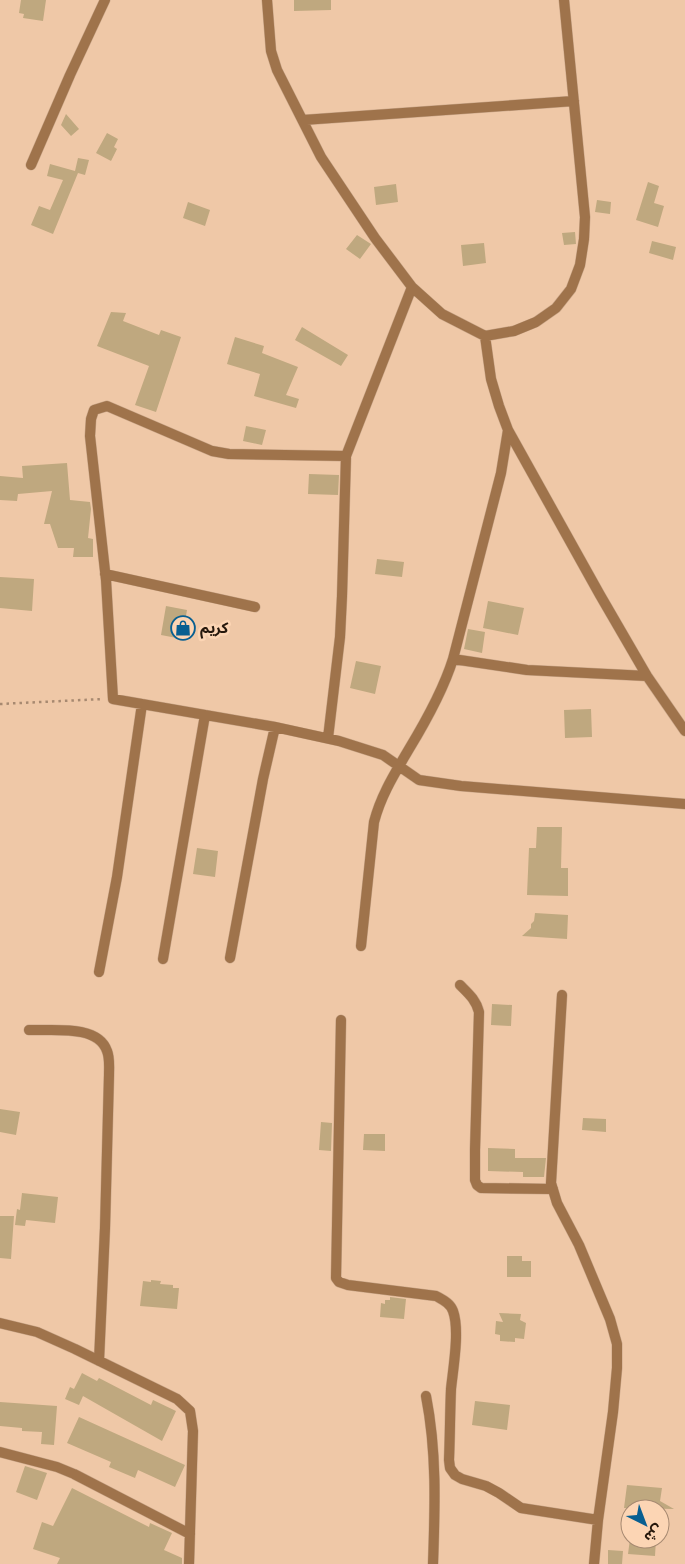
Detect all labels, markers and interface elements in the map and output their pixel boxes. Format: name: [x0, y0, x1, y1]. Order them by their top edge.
shop icon: كريم: [170, 615, 196, 641]
place label: كريم: [200, 620, 229, 639]
north arrow: [620, 1499, 670, 1549]
text: ش: [641, 1521, 666, 1545]

